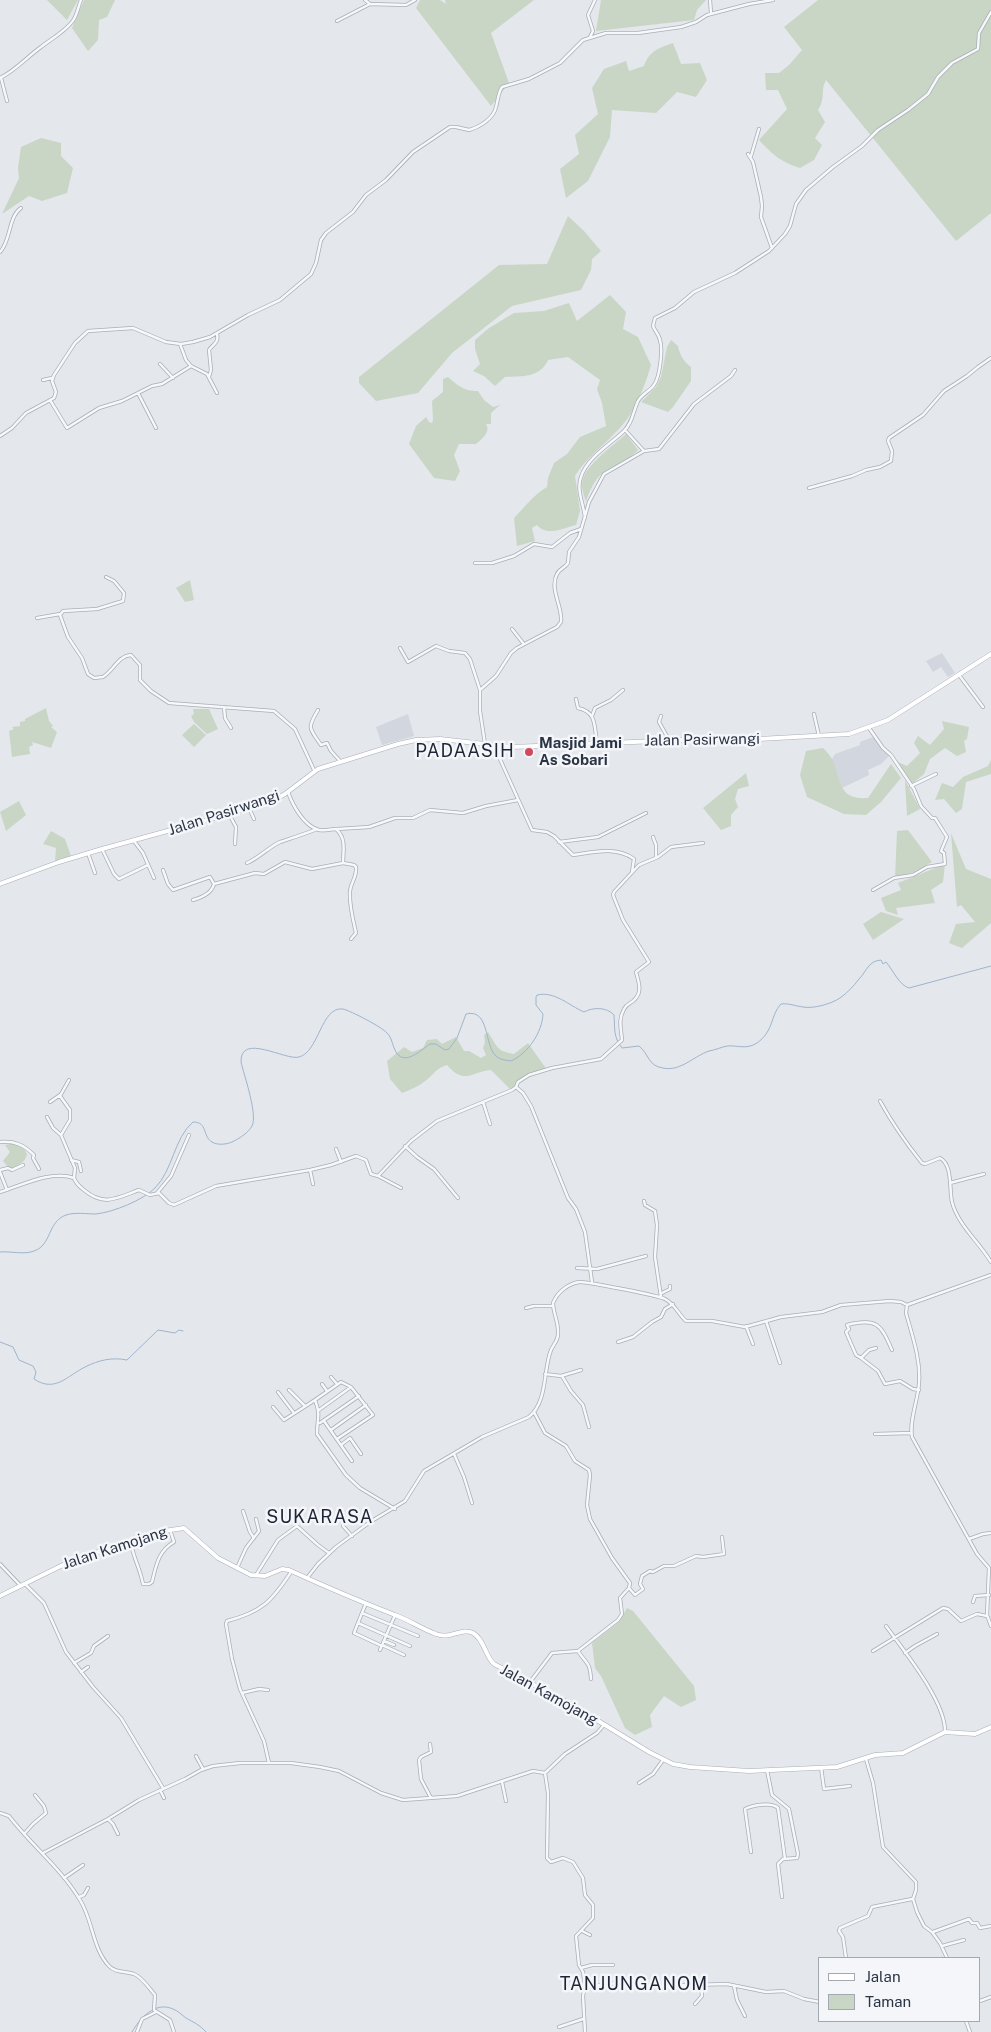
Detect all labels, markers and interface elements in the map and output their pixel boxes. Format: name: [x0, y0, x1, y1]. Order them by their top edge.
street label: Jalan Pasirwangi: [644, 730, 760, 750]
place label: Masjid Jami As Sobari: [539, 734, 622, 769]
district label: PADAASIH: [414, 740, 516, 762]
marker: Masjid Jami As Sobari: [523, 746, 535, 758]
street label: Jalan Pasirwangi: [166, 787, 282, 839]
district label: SUKARASA: [265, 1506, 375, 1528]
street label: Jalan Kamojang: [60, 1523, 170, 1573]
street label: Jalan Kamojang: [497, 1661, 601, 1729]
legend: [818, 1957, 981, 2022]
text: Jalan: [865, 1968, 901, 1985]
district label: TANJUNGANOM: [558, 1973, 710, 1995]
text: Taman: [865, 1993, 911, 2010]

